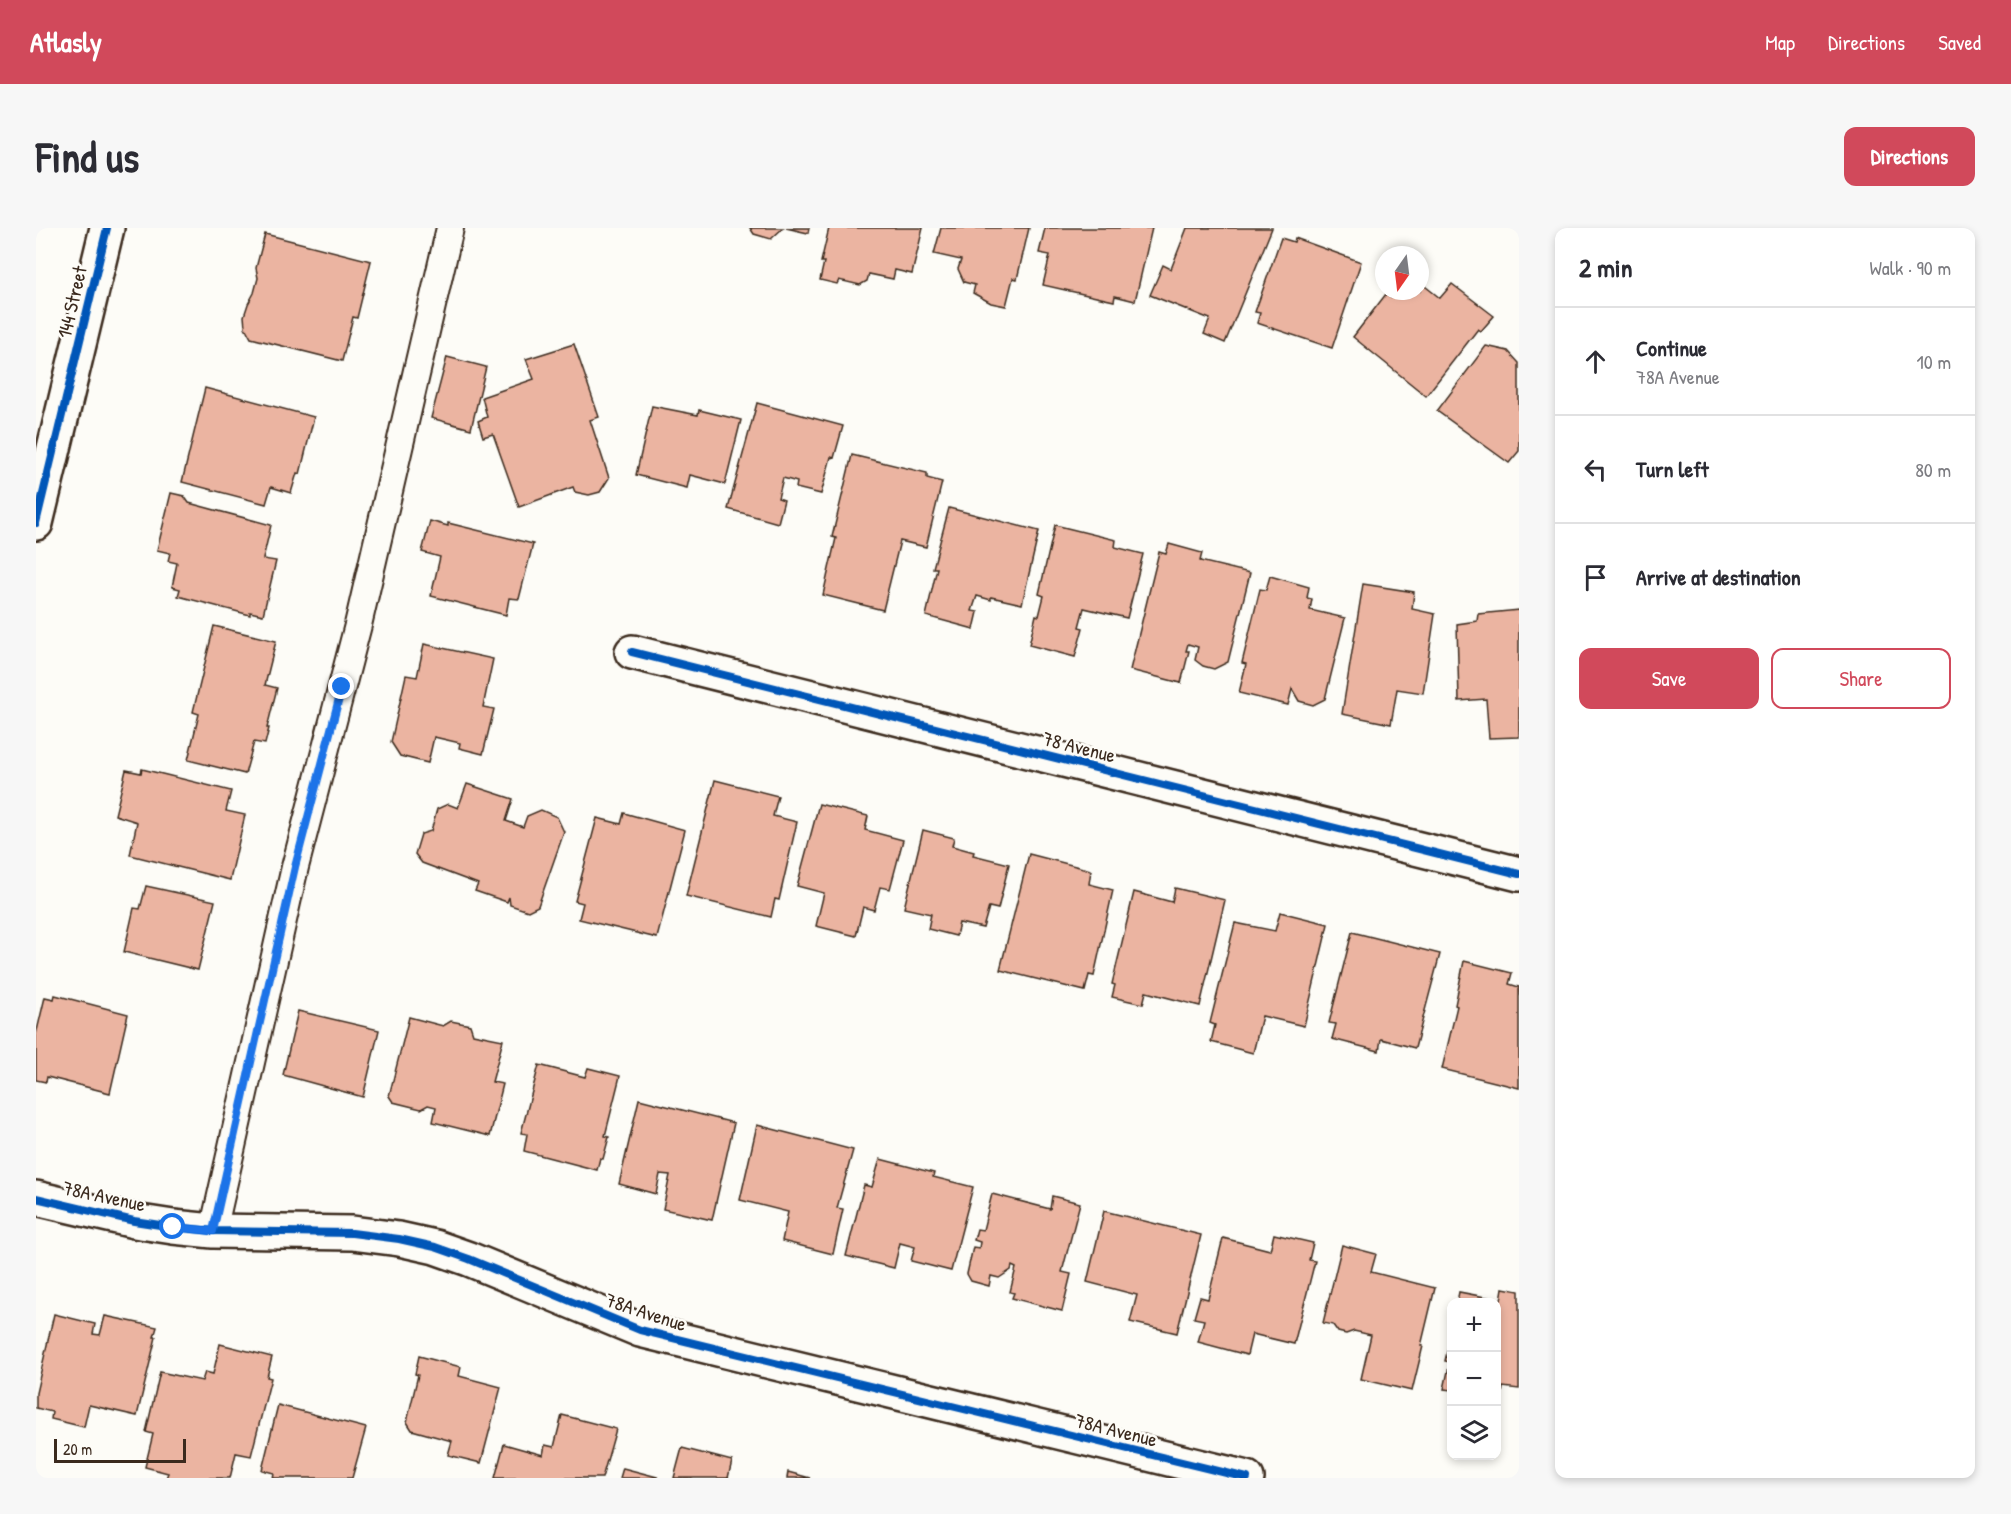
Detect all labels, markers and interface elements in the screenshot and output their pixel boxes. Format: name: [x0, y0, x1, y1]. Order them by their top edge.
text: Atlasly: [30, 23, 102, 61]
text: Map: [1765, 28, 1795, 57]
text: Directions: [1828, 28, 1905, 57]
text: Saved: [1938, 28, 1981, 57]
button: Directions: [1844, 127, 1975, 186]
text: Find us: [36, 128, 139, 185]
north arrow: [1375, 246, 1429, 300]
text: 2 min: [1579, 250, 1632, 285]
text: Walk · 90 m: [1870, 254, 1951, 281]
street label: 144 Street: [50, 262, 93, 341]
text: Continue: [1636, 333, 1707, 363]
icon: ahead: [1579, 345, 1612, 378]
text: 10 m: [1917, 348, 1951, 375]
text: 78A Avenue: [1636, 363, 1720, 390]
icon: left: [1579, 453, 1612, 486]
text: Turn left: [1636, 454, 1709, 484]
text: 80 m: [1915, 456, 1951, 483]
icon: arrive: [1579, 561, 1612, 594]
text: Arrive at destination: [1636, 562, 1801, 592]
button: Save: [1579, 648, 1759, 709]
button: Share: [1771, 648, 1951, 709]
route end: [328, 673, 354, 699]
street label: 78 Avenue: [1040, 724, 1118, 769]
street label: 78A Avenue: [60, 1174, 148, 1217]
route start: [159, 1213, 185, 1239]
street label: 78A Avenue: [602, 1286, 690, 1337]
map controls: [1447, 1298, 1501, 1460]
button: +: [1447, 1298, 1501, 1352]
button: −: [1447, 1352, 1501, 1406]
street label: 78A Avenue: [1072, 1406, 1160, 1453]
button: layers: [1447, 1406, 1501, 1460]
scale bar: [54, 1436, 186, 1464]
text: 20 m: [63, 1438, 92, 1460]

